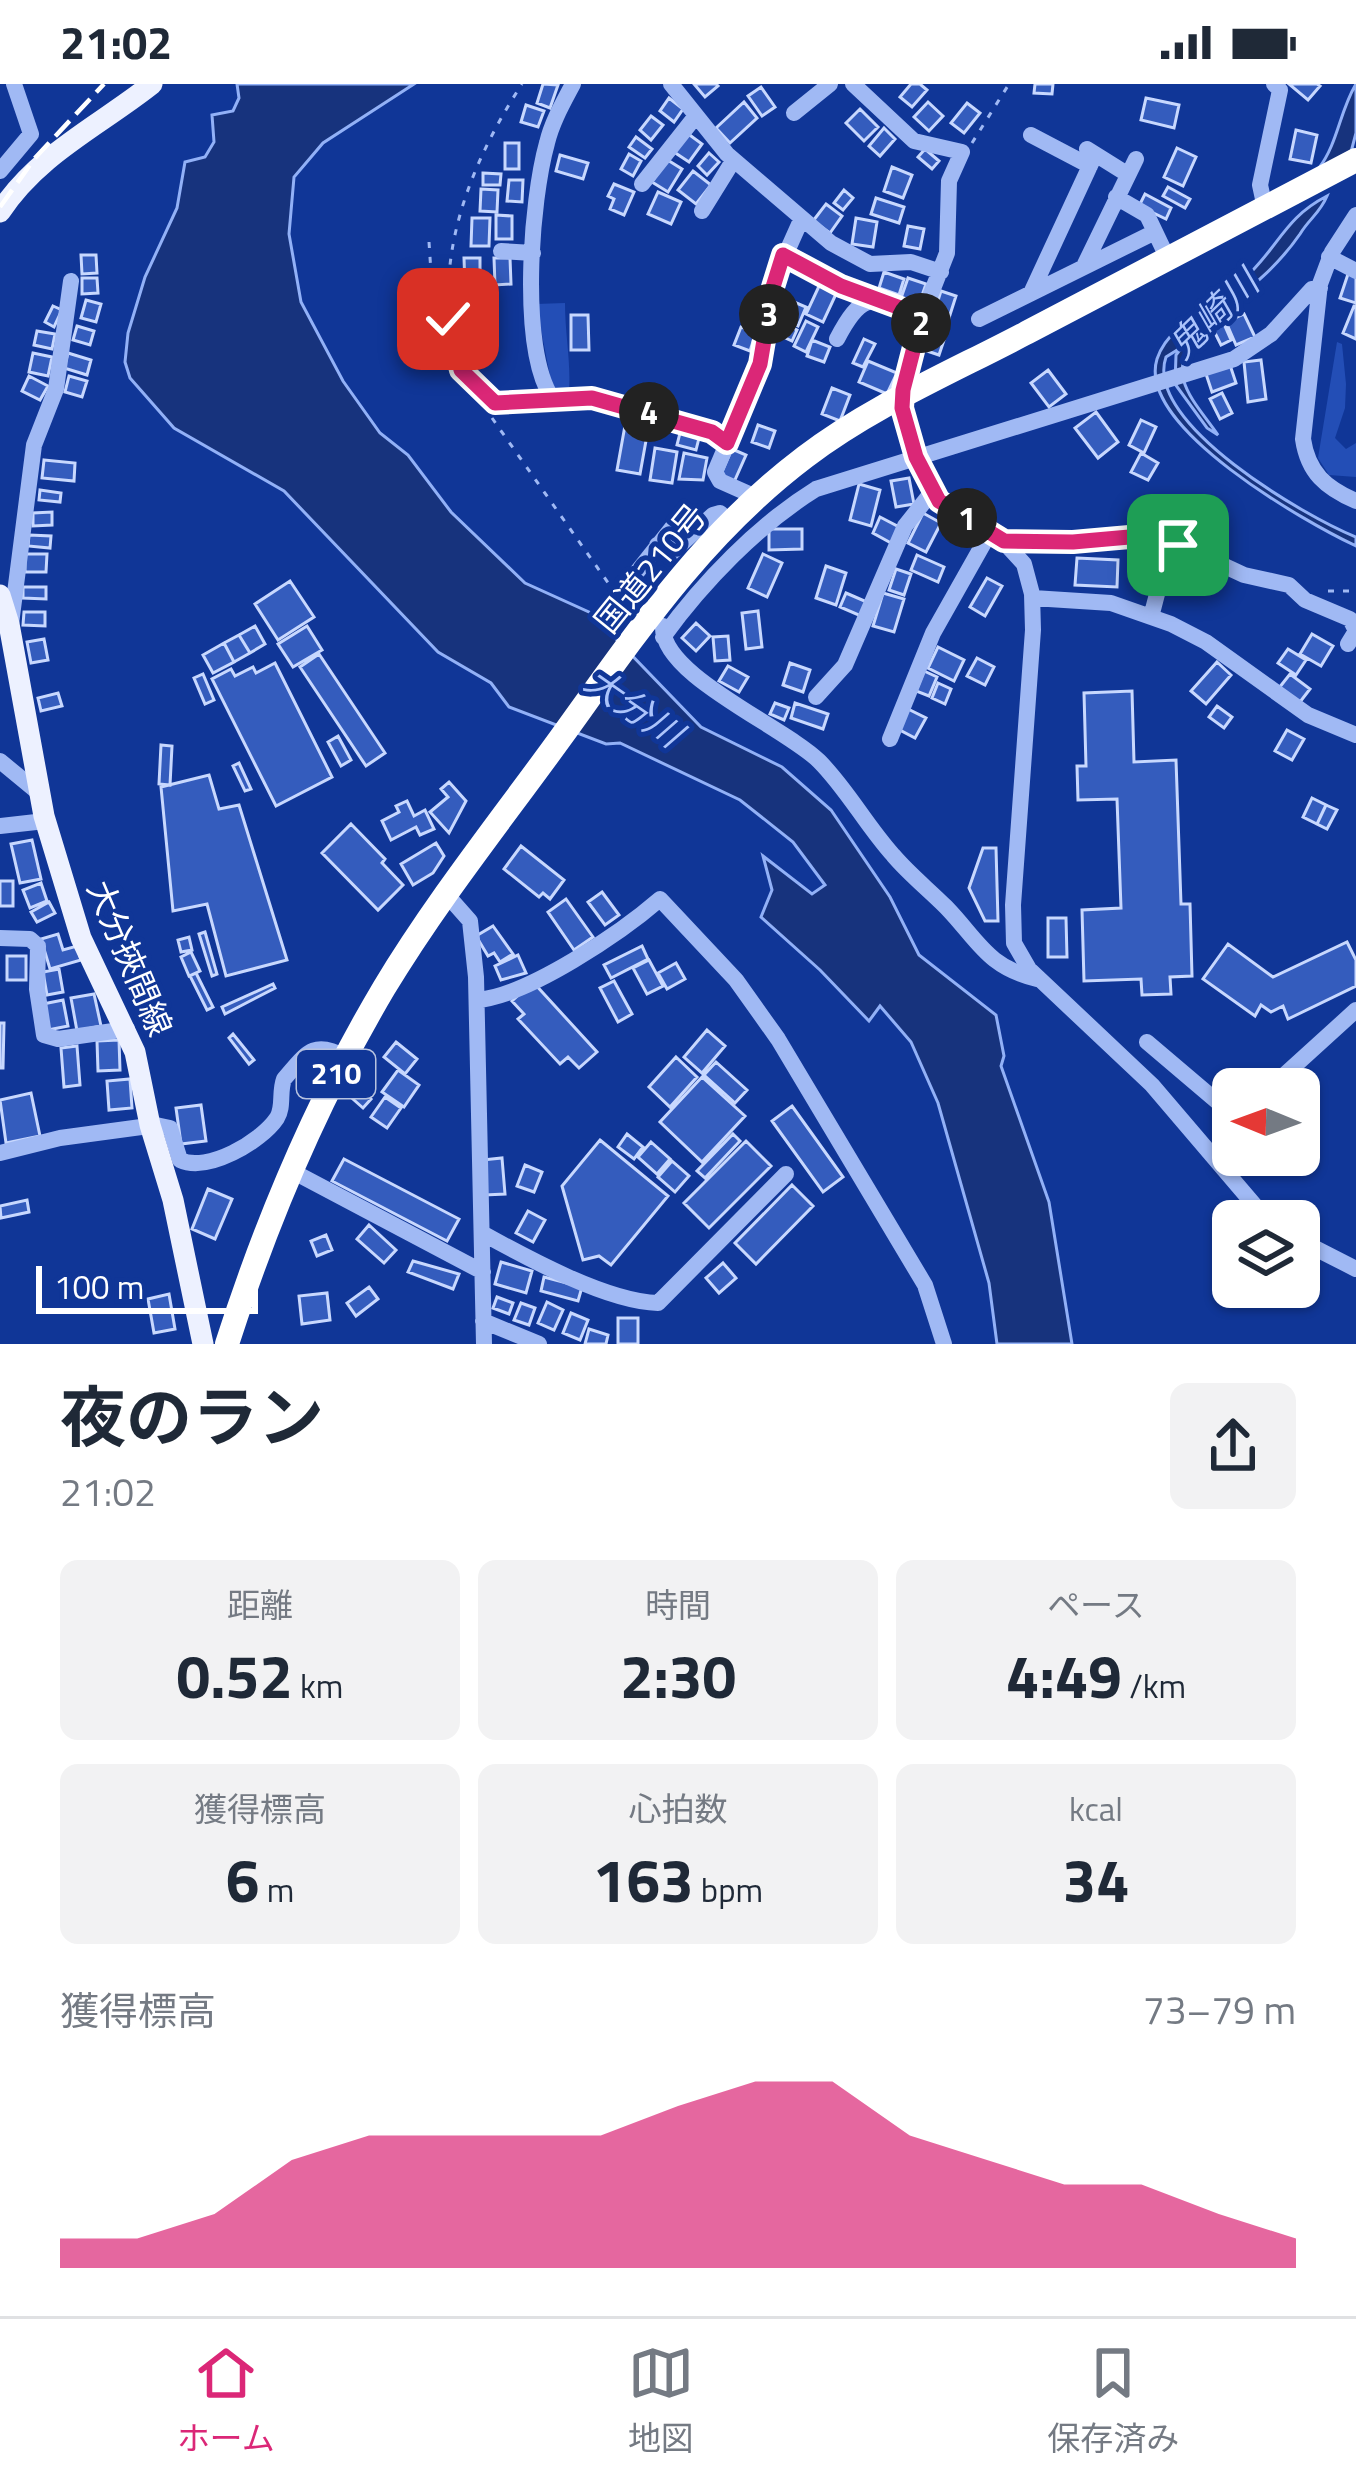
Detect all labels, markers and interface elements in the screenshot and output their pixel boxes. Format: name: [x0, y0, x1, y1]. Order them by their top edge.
text: 21:02: [60, 8, 172, 76]
water label: 鬼崎川: [1155, 254, 1273, 371]
pin: [397, 268, 499, 370]
pin: 3: [739, 284, 799, 344]
icon: check: [415, 286, 481, 352]
text: 3: [760, 289, 778, 339]
pin: 2: [891, 293, 951, 353]
text: 2: [912, 298, 930, 348]
pin: 4: [619, 382, 679, 442]
text: 4: [640, 387, 658, 437]
pin: 1: [937, 488, 997, 548]
street label: 国道210号: [582, 492, 718, 644]
text: 1: [958, 493, 976, 543]
pin: [1127, 494, 1229, 596]
icon: arrive: [1145, 512, 1211, 578]
water label: 大分川: [574, 653, 698, 762]
street label: 大分挾間線: [75, 872, 185, 1044]
road number: 210: [297, 1050, 375, 1098]
north arrow: [1212, 1068, 1320, 1176]
map controls: [1212, 1068, 1320, 1308]
button: layers: [1212, 1200, 1320, 1308]
scale bar: [36, 1260, 258, 1313]
text: 100 m: [54, 1262, 144, 1312]
text: 夜のラン: [60, 1366, 324, 1467]
button: share: [1170, 1383, 1296, 1509]
text: 21:02: [60, 1462, 156, 1521]
text: 距離: [227, 1580, 293, 1630]
text: 時間: [645, 1580, 711, 1630]
text: ペース: [1047, 1580, 1145, 1630]
text: 0.52: [177, 1630, 293, 1721]
text: 2:30: [620, 1630, 736, 1721]
text: 4:49: [1006, 1630, 1122, 1721]
text: km: [293, 1661, 343, 1711]
text: /km: [1122, 1661, 1186, 1711]
text: 獲得標高: [194, 1784, 326, 1834]
text: 心拍数: [629, 1784, 728, 1834]
text: kcal: [1069, 1784, 1123, 1834]
text: 6: [226, 1834, 259, 1925]
text: 163: [593, 1834, 694, 1925]
text: 34: [1062, 1834, 1130, 1925]
text: m: [259, 1865, 294, 1915]
text: bpm: [694, 1865, 763, 1915]
text: 73–79 m: [1143, 1980, 1296, 2039]
text: 獲得標高: [60, 1981, 216, 2040]
tab: ホーム: [177, 2340, 275, 2463]
tab: 地図: [628, 2340, 694, 2463]
tab: 保存済み: [1047, 2340, 1179, 2463]

